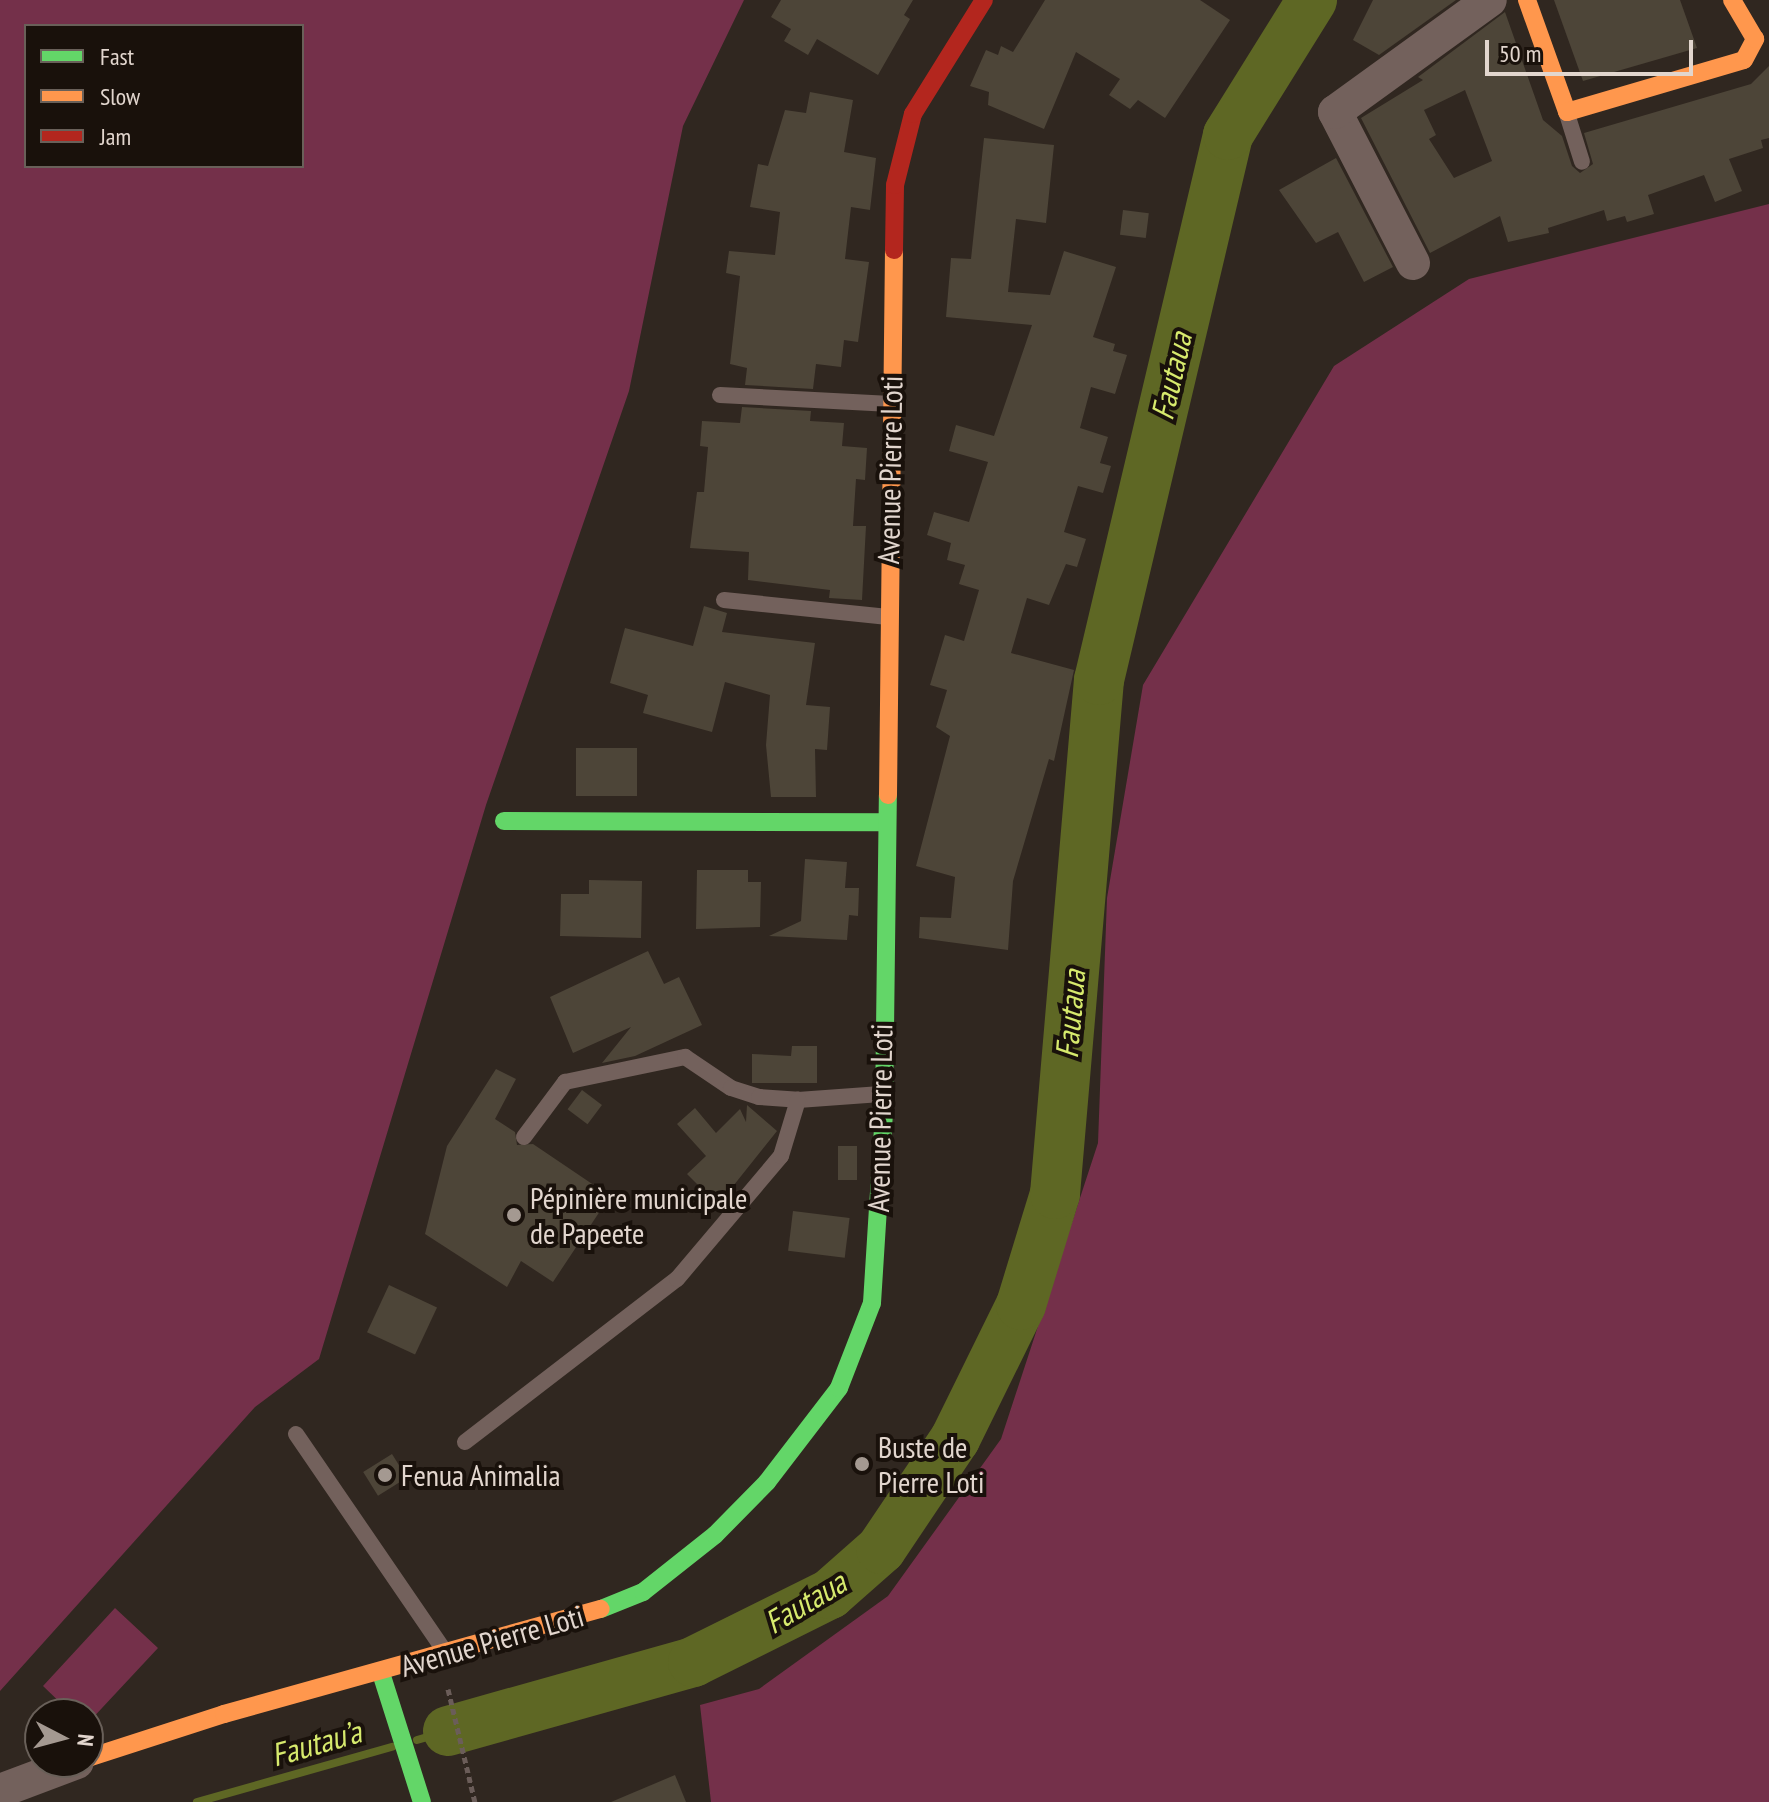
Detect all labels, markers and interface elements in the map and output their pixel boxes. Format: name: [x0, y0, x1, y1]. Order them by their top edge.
legend: [24, 24, 304, 168]
scale bar: [1489, 24, 1697, 74]
text: 50 m: [1499, 38, 1541, 69]
text: Fast: [100, 41, 134, 72]
text: Slow: [100, 81, 140, 112]
text: Jam: [100, 121, 131, 152]
water label: Fautaua: [1142, 329, 1200, 423]
street label: Avenue Pierre Loti: [870, 375, 910, 565]
water label: Fautaua: [1047, 968, 1093, 1060]
street label: Avenue Pierre Loti: [860, 1023, 900, 1213]
place label: Pépinière municipale de Papeete: [530, 1180, 747, 1250]
marker: Pépinière municipale de Papeete: [505, 1206, 523, 1224]
place label: Buste de Pierre Loti: [878, 1429, 984, 1500]
marker: Buste de Pierre Loti: [853, 1455, 871, 1473]
place label: Fenua Animalia: [401, 1457, 561, 1493]
marker: Fenua Animalia: [376, 1466, 394, 1484]
water label: Fautaua: [757, 1563, 853, 1641]
street label: Avenue Pierre Loti: [396, 1598, 588, 1684]
north arrow: [24, 1698, 104, 1778]
water label: Fautau’a: [267, 1712, 365, 1774]
text: N: [71, 1733, 100, 1748]

